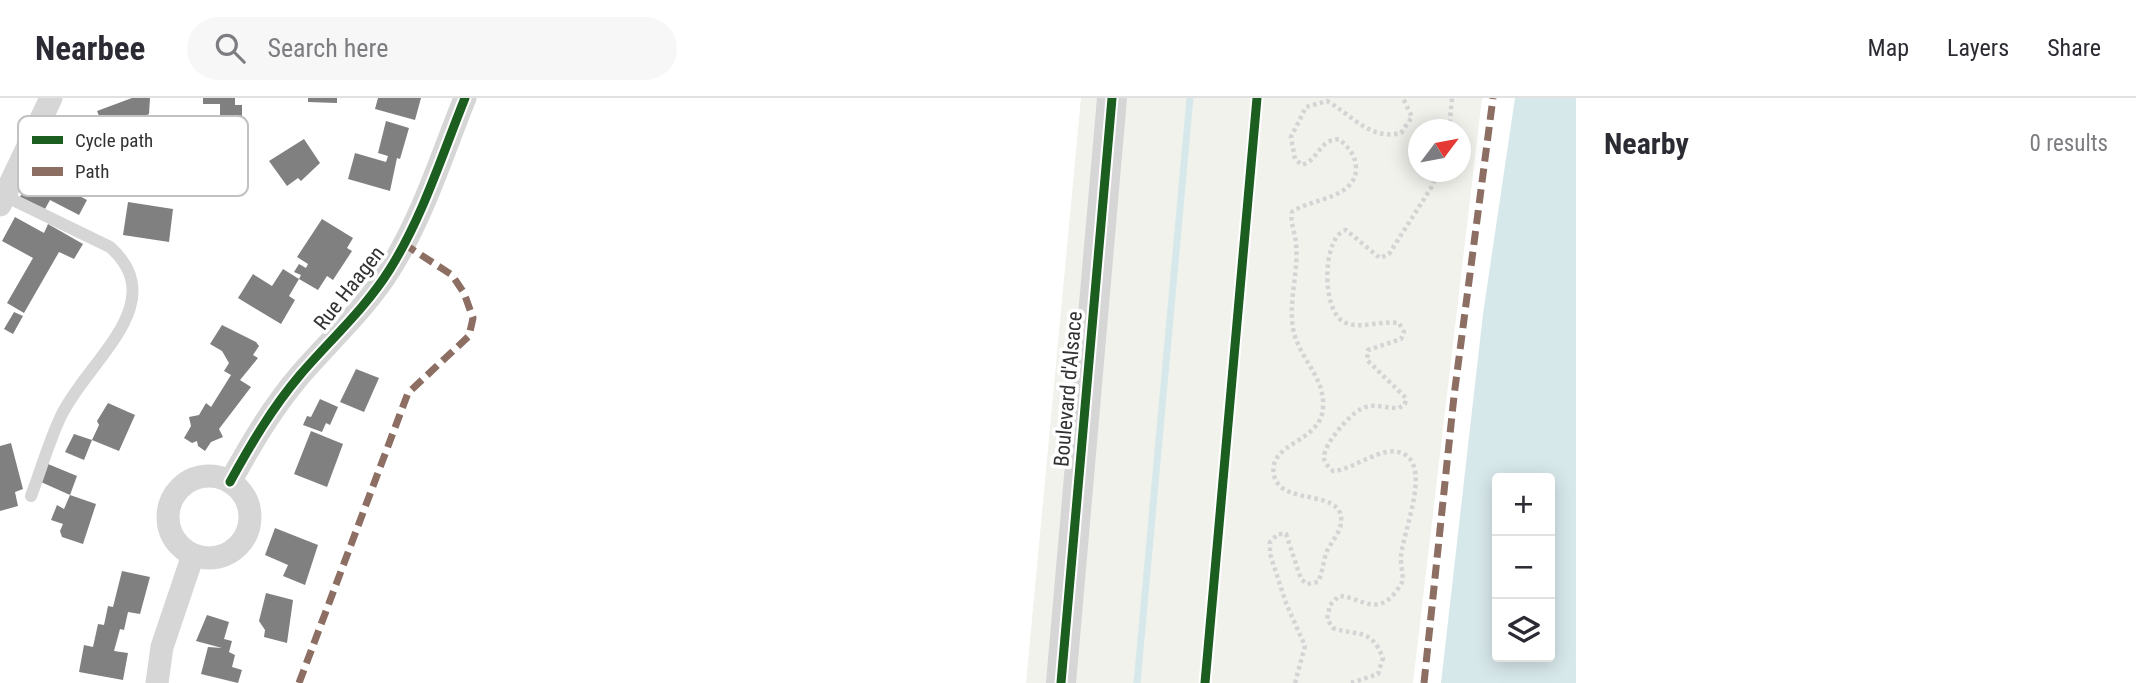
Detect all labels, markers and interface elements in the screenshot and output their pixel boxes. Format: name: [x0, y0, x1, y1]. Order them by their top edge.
search box: [187, 17, 677, 80]
text: Nearbee: [35, 29, 145, 68]
icon: search: [211, 29, 249, 67]
text: Search here: [267, 33, 388, 63]
text: Map: [1868, 34, 1909, 62]
text: Layers: [1947, 34, 2009, 62]
text: Share: [2047, 34, 2101, 62]
legend: [18, 116, 248, 196]
north arrow: [1408, 119, 1471, 182]
text: Nearby: [1604, 126, 1689, 161]
text: Cycle path: [75, 129, 153, 152]
text: 0 results: [2030, 130, 2108, 157]
text: Path: [75, 160, 109, 183]
street label: Rue Haagen: [309, 241, 389, 335]
street label: Boulevard d'Alsace: [1049, 310, 1087, 468]
map controls: [1492, 473, 1555, 662]
button: +: [1492, 473, 1555, 536]
button: −: [1492, 536, 1555, 599]
button: layers: [1492, 599, 1555, 662]

